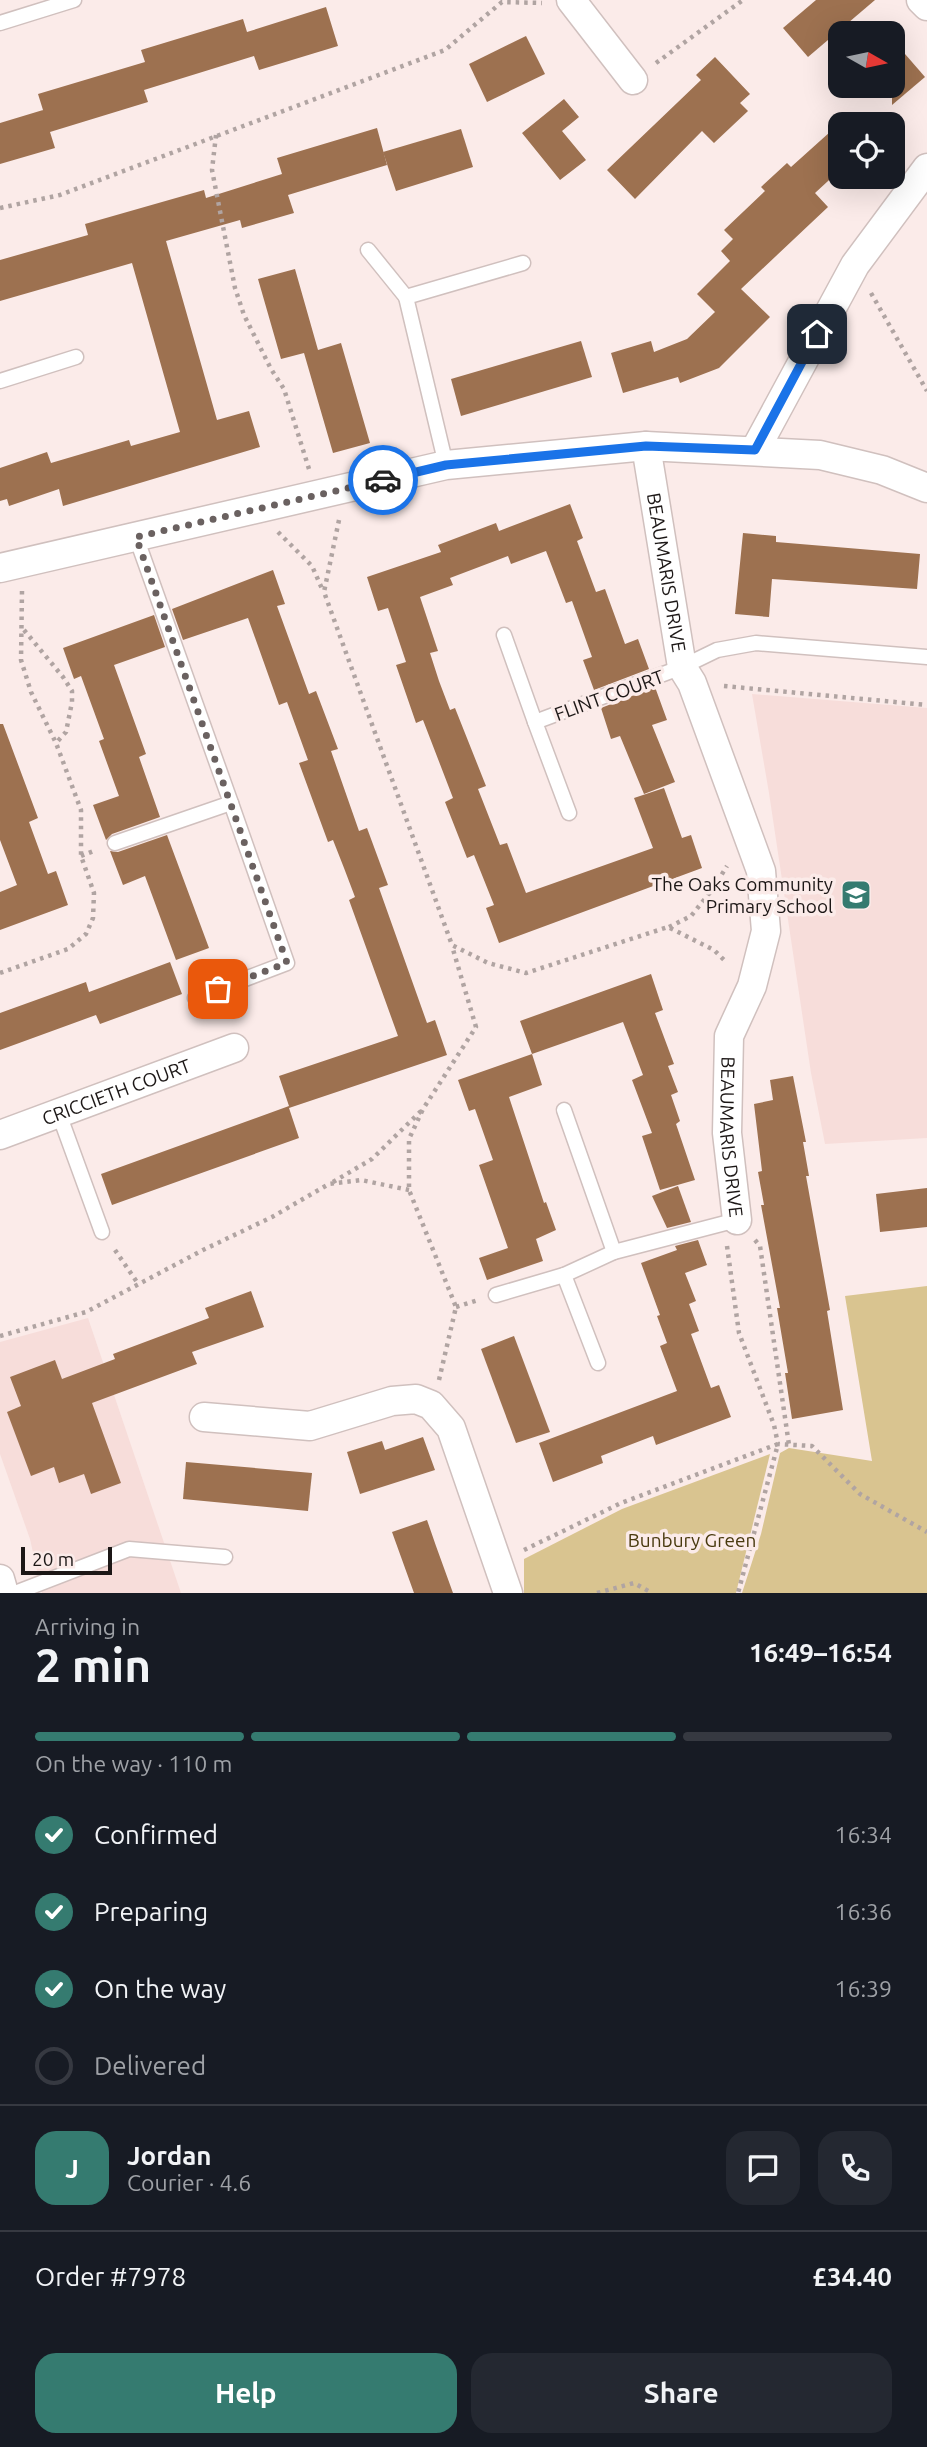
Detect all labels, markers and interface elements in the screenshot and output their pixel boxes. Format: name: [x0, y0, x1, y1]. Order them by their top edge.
north arrow: [828, 21, 905, 98]
map controls: [828, 21, 905, 189]
button: locate: [828, 112, 905, 189]
pin: [787, 304, 847, 364]
icon: home: [798, 315, 836, 353]
courier: [348, 445, 418, 515]
icon: car: [364, 461, 402, 499]
street label: BEAUMARIS DRIVE: [643, 491, 690, 654]
street label: FLINT COURT: [551, 665, 667, 725]
place label: The Oaks Community Primary School: [652, 873, 833, 917]
school or university icon: The Oaks Community Primary School: [839, 878, 873, 912]
pin: [188, 959, 248, 1019]
icon: bag: [199, 970, 237, 1008]
street label: CRICCIETH COURT: [39, 1054, 194, 1129]
street label: BEAUMARIS DRIVE: [716, 1056, 748, 1218]
park label: Bunbury Green: [628, 1529, 756, 1551]
scale bar: [21, 1544, 112, 1576]
text: 20 m: [32, 1548, 74, 1570]
text: Arriving in: [35, 1614, 140, 1639]
text: 16:49–16:54: [749, 1638, 892, 1667]
text: 2 min: [35, 1639, 151, 1691]
text: On the way · 110 m: [35, 1751, 232, 1776]
icon: check: [35, 1816, 73, 1854]
text: Confirmed: [94, 1820, 218, 1849]
text: 16:34: [834, 1822, 892, 1847]
icon: check: [35, 1893, 73, 1931]
text: Preparing: [94, 1897, 208, 1926]
text: 16:36: [834, 1899, 892, 1924]
icon: check: [35, 1970, 73, 2008]
text: On the way: [94, 1974, 226, 2003]
text: 16:39: [834, 1976, 892, 2001]
text: Delivered: [94, 2051, 206, 2080]
button: chat: [726, 2131, 800, 2205]
button: phone: [818, 2131, 892, 2205]
text: Jordan: [127, 2141, 212, 2170]
text: J: [65, 2154, 79, 2183]
text: Courier · 4.6: [127, 2170, 251, 2195]
text: Order #7978: [35, 2262, 186, 2291]
text: £34.40: [812, 2262, 892, 2291]
button: Help: [35, 2353, 457, 2433]
button: Share: [471, 2353, 892, 2433]

